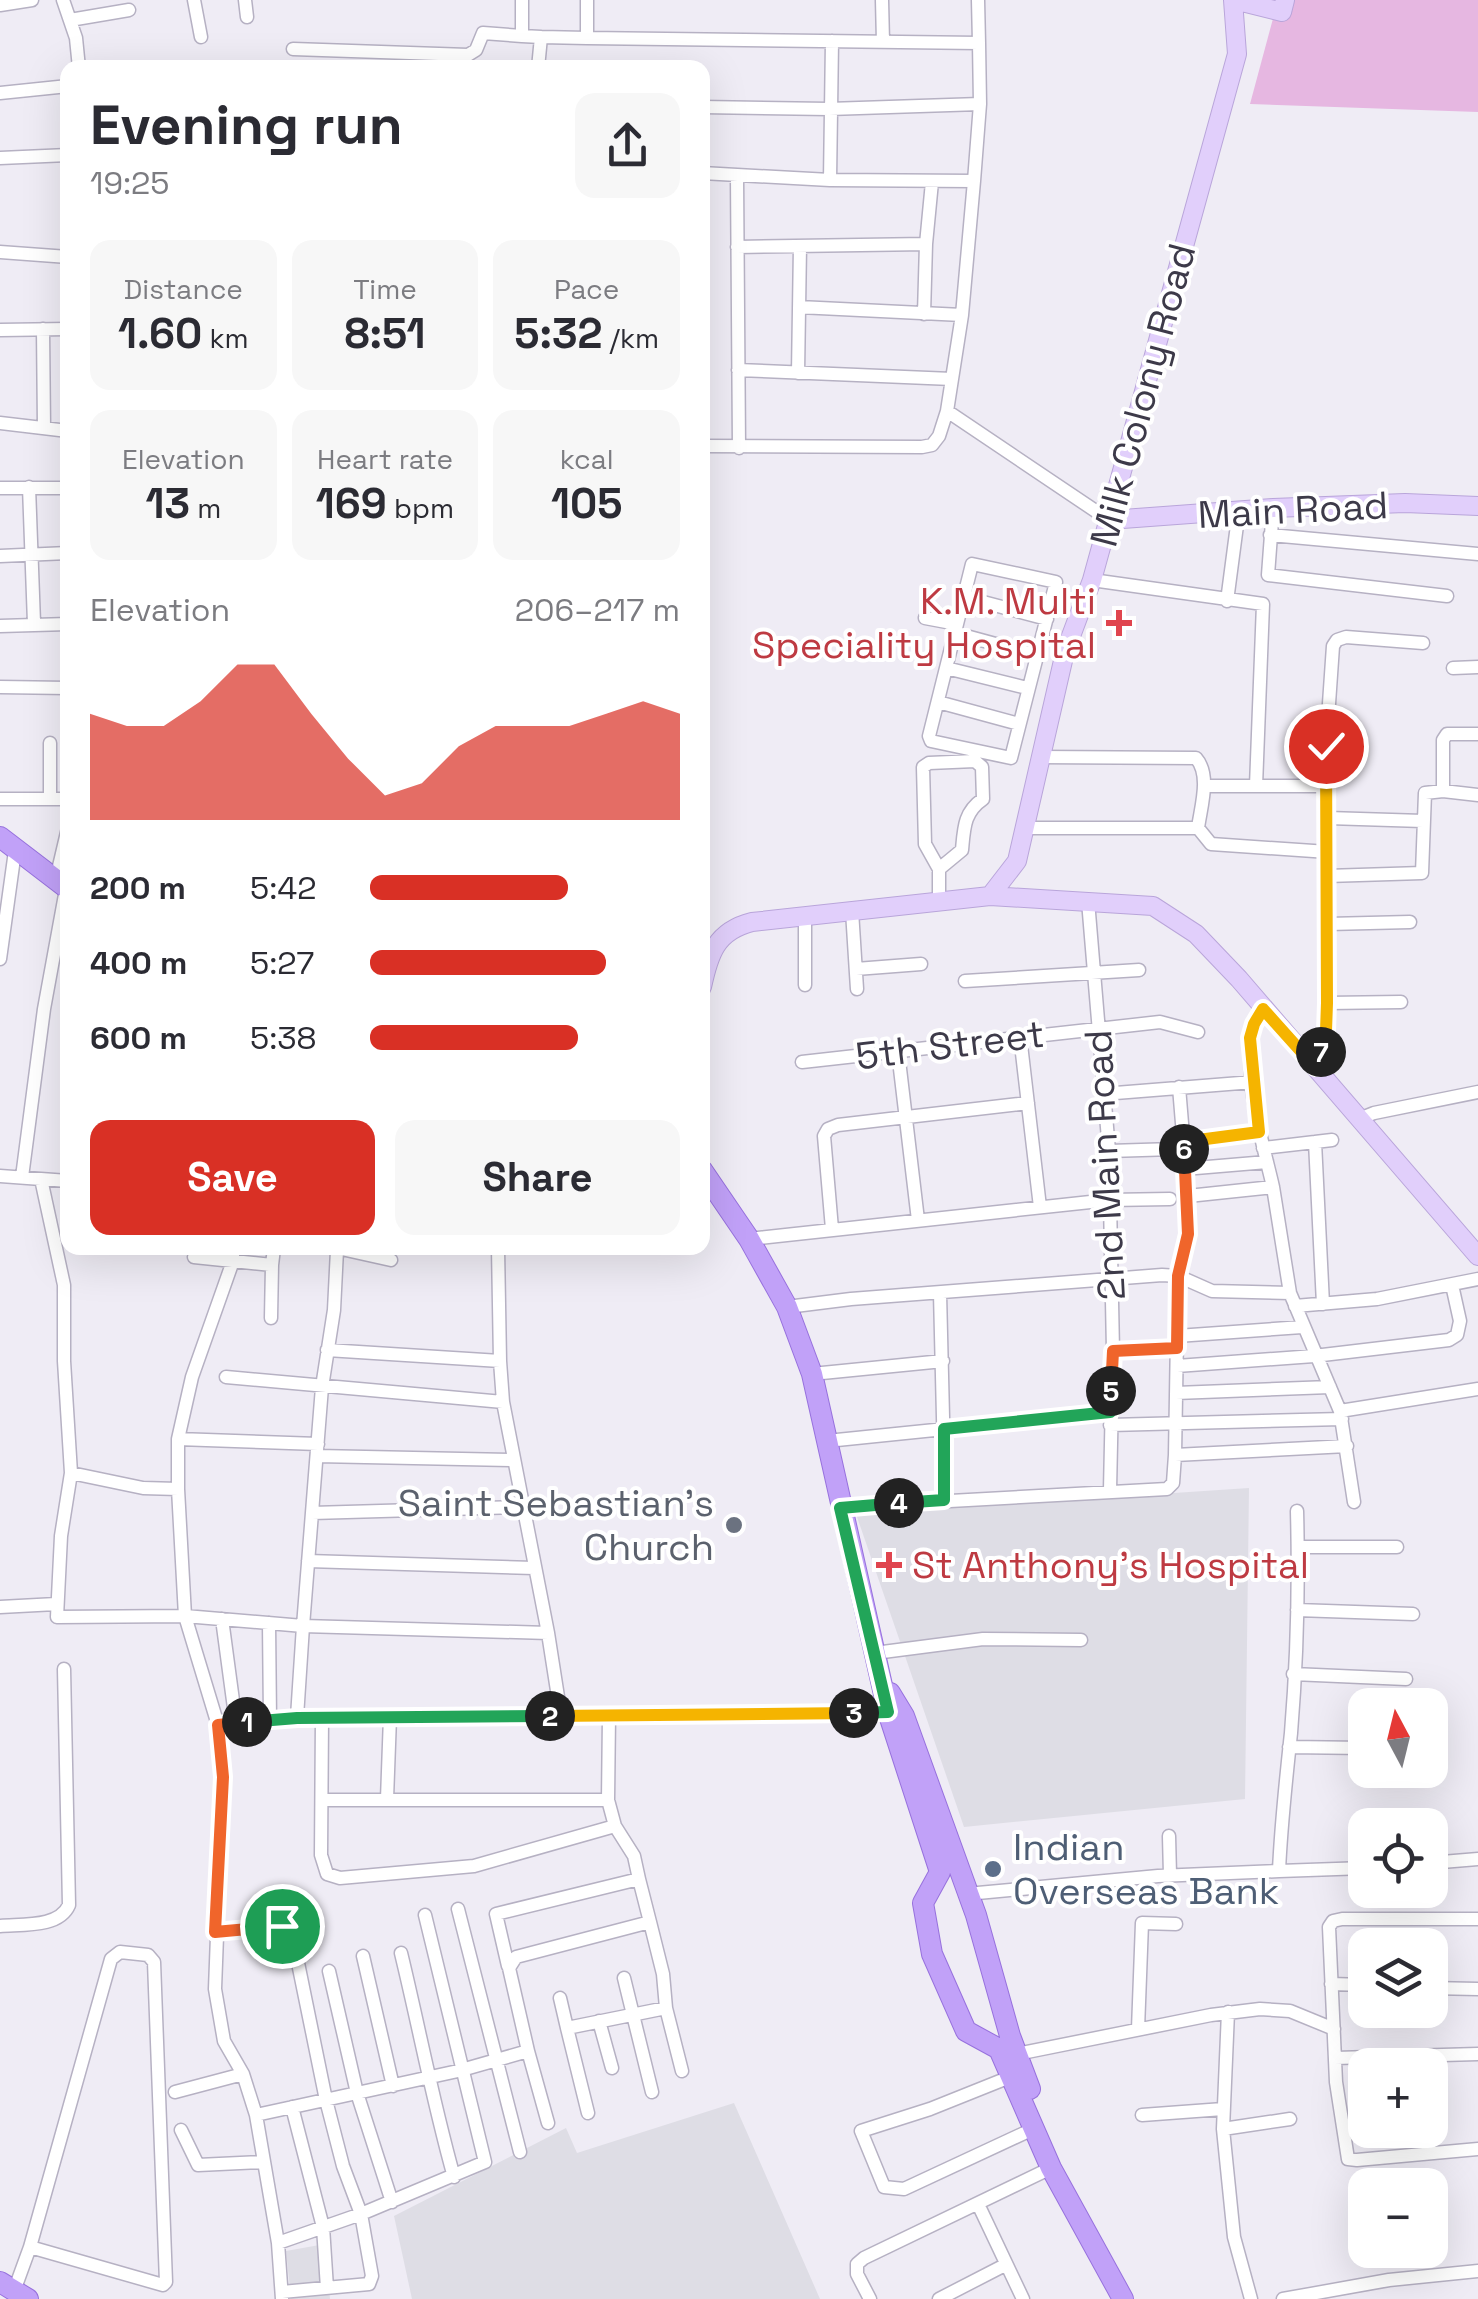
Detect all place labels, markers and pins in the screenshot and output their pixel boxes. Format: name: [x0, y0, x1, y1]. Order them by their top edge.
place label: K.M. Multi Speciality Hospital: [752, 577, 1096, 669]
marker: K.M. Multi Speciality Hospital: [1106, 610, 1132, 636]
pin: [1284, 704, 1369, 789]
pin: 7: [1296, 1027, 1346, 1077]
pin: 6: [1159, 1124, 1209, 1174]
pin: 5: [1086, 1366, 1136, 1416]
pin: 4: [874, 1478, 924, 1528]
place label: Saint Sebastian's Church: [398, 1479, 714, 1571]
marker: Saint Sebastian's Church: [723, 1514, 745, 1536]
place label: St Anthony's Hospital: [912, 1541, 1309, 1589]
marker: St Anthony's Hospital: [876, 1552, 902, 1578]
pin: 3: [829, 1688, 879, 1738]
pin: 2: [525, 1691, 575, 1741]
pin: 1: [222, 1697, 272, 1747]
place label: Indian Overseas Bank: [1013, 1823, 1279, 1915]
marker: Indian Overseas Bank: [982, 1858, 1004, 1880]
pin: [240, 1884, 325, 1969]

